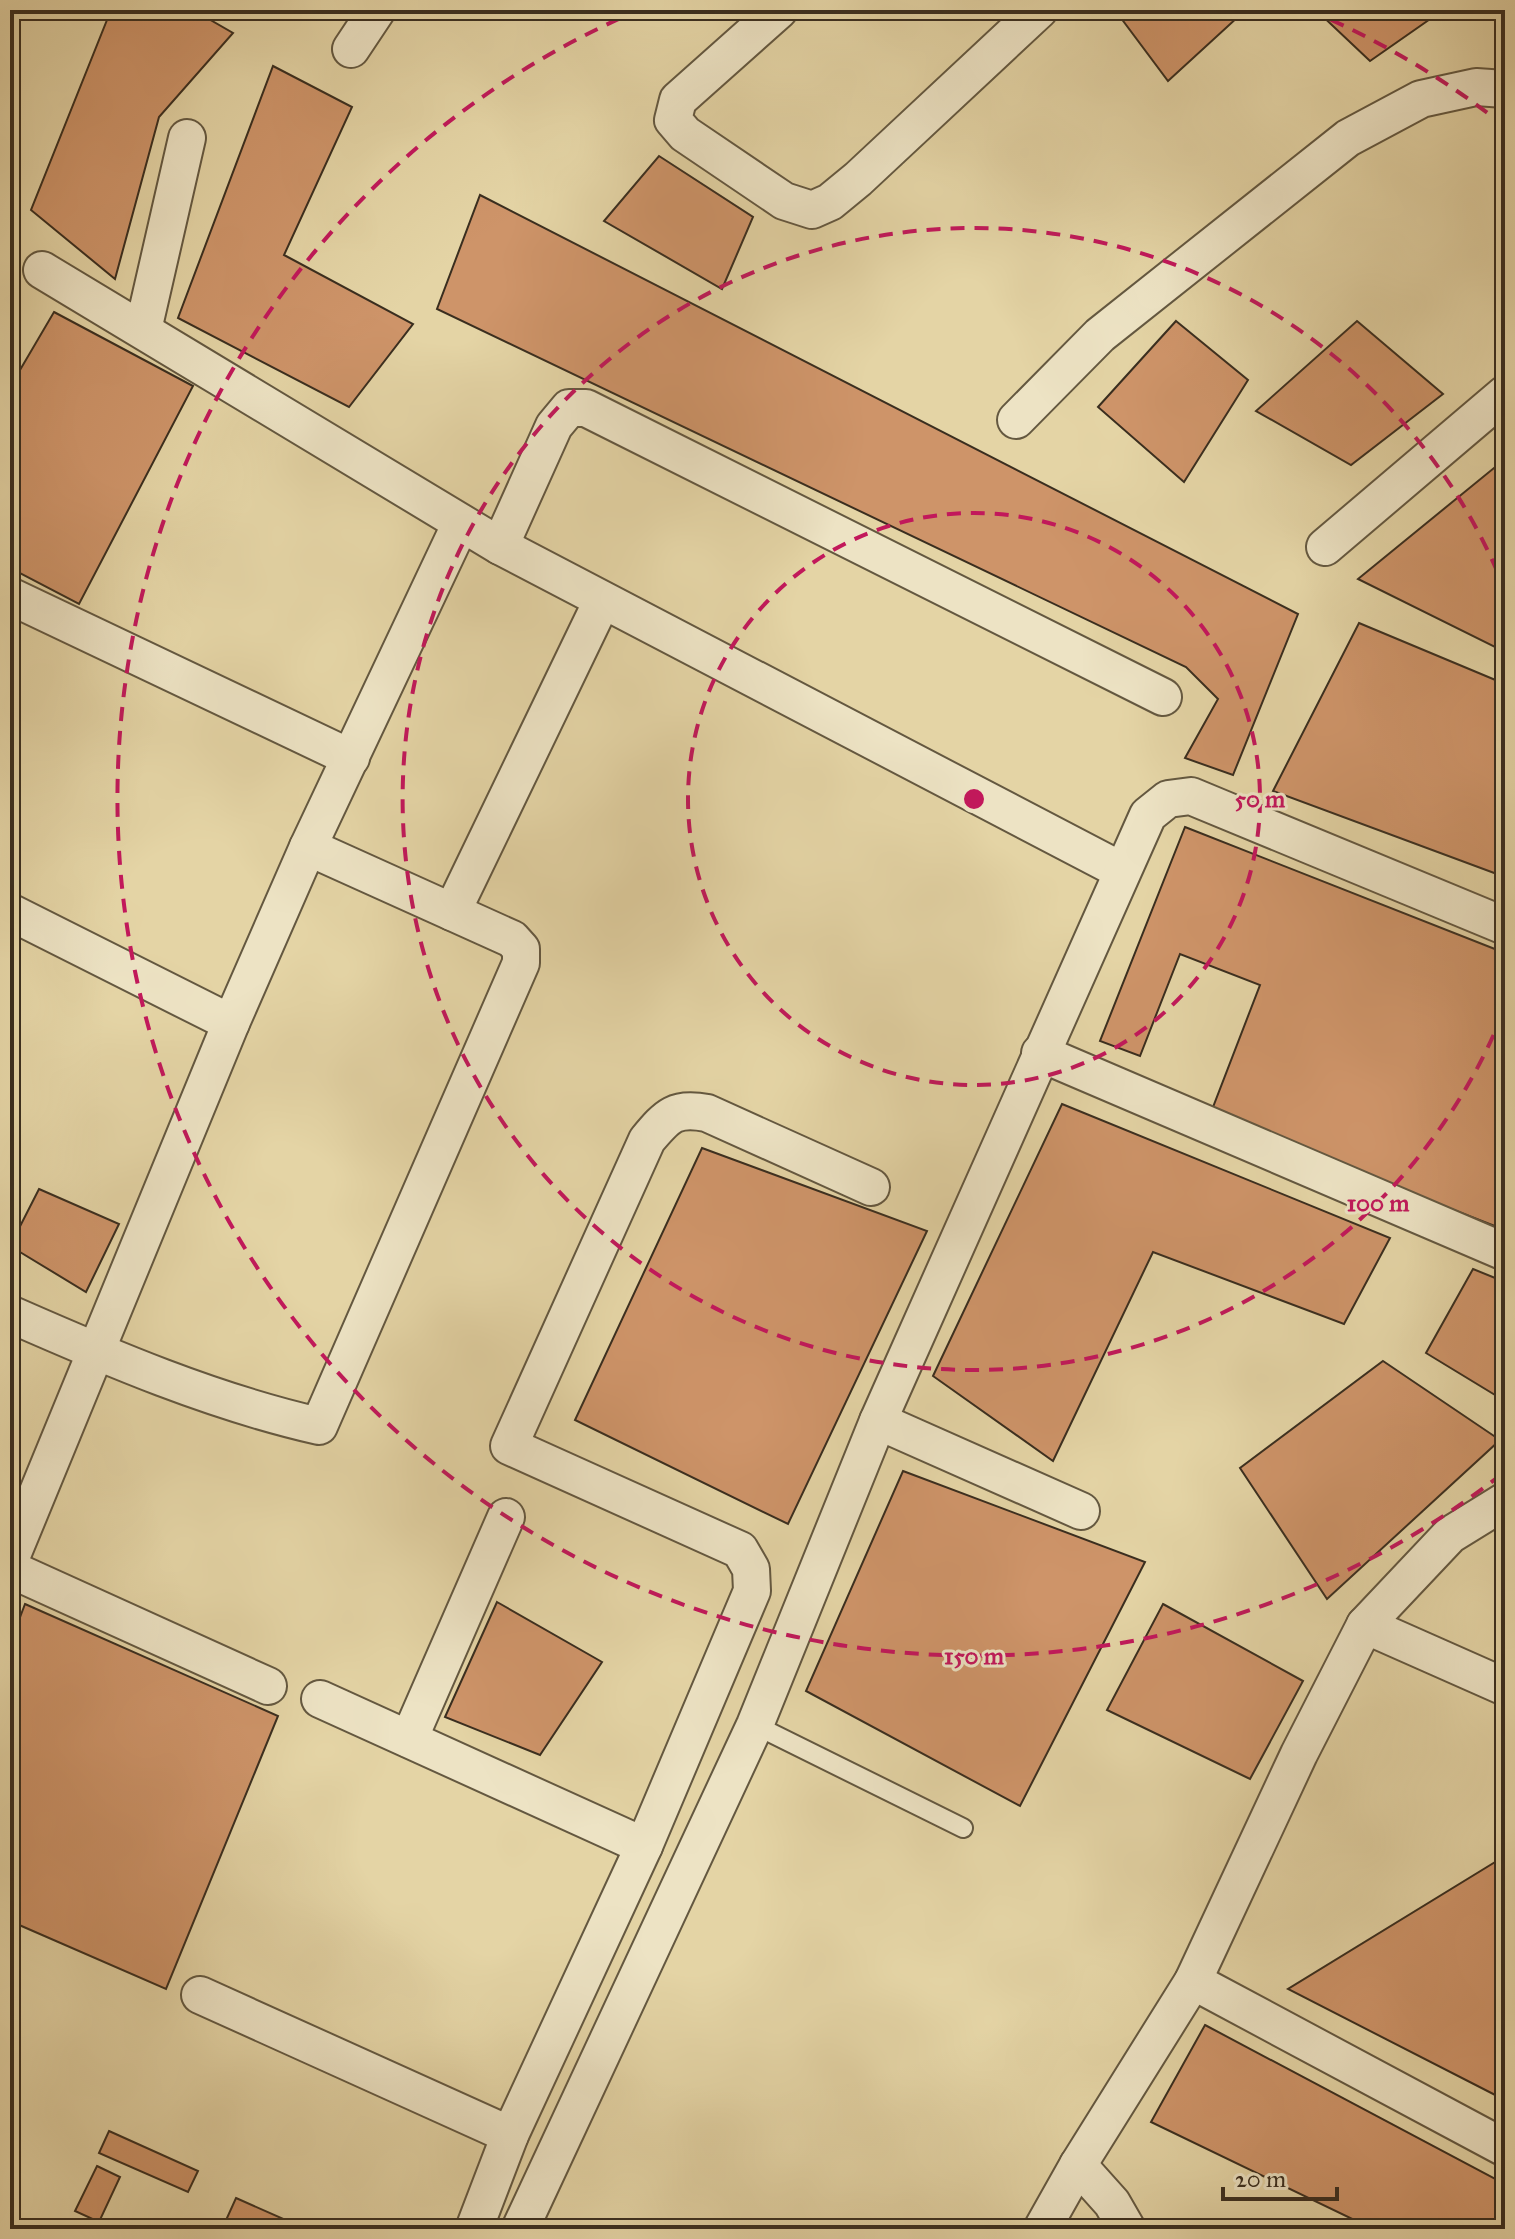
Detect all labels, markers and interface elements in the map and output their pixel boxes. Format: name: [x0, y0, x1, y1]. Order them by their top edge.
text: 50 m: [1235, 784, 1286, 814]
centre of rings: [960, 785, 988, 813]
text: 100 m: [1347, 1188, 1410, 1218]
text: 150 m: [944, 1641, 1005, 1671]
scale bar: [1223, 2151, 1337, 2201]
text: 20 m: [1235, 2164, 1286, 2194]

